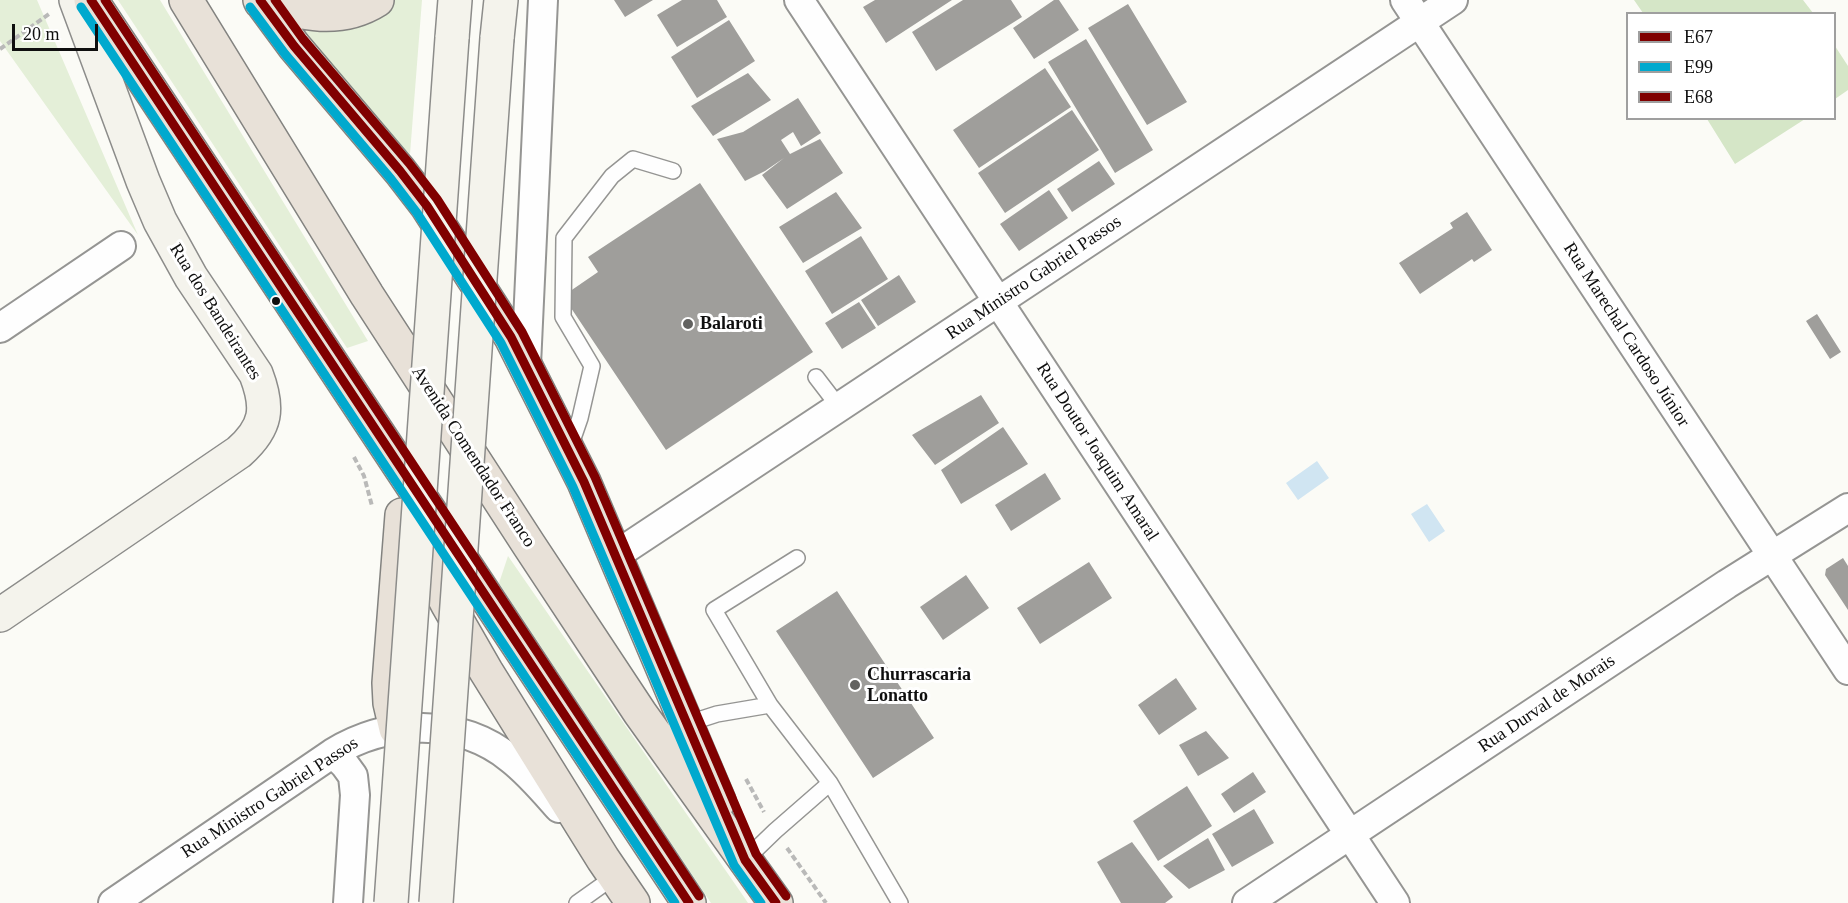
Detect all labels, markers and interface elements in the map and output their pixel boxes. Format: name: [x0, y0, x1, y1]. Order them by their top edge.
scale bar: [15, 12, 100, 50]
legend: [1626, 12, 1836, 120]
text: 20 m: [23, 24, 60, 44]
text: E67: [1684, 27, 1713, 47]
text: E99: [1684, 57, 1713, 77]
text: E68: [1684, 87, 1713, 107]
street label: Rua Ministro Gabriel Passos: [942, 211, 1126, 345]
street label: Rua Marechal Cardoso Júnior: [1558, 239, 1694, 431]
street label: Rua dos Bandeirantes: [164, 240, 266, 384]
unlabelled marker: [270, 295, 282, 307]
place label: Balaroti: [700, 313, 763, 335]
marker: Balaroti: [681, 317, 695, 331]
street label: Rua Doutor Joaquim Amaral: [1031, 359, 1163, 545]
street label: Avenida Comendador Franco: [406, 362, 540, 552]
street label: Rua Durval de Morais: [1474, 650, 1620, 758]
place label: Churrascaria Lonatto: [867, 664, 971, 706]
marker: Churrascaria Lonatto: [848, 678, 862, 692]
street label: Rua Ministro Gabriel Passos: [178, 733, 362, 863]

